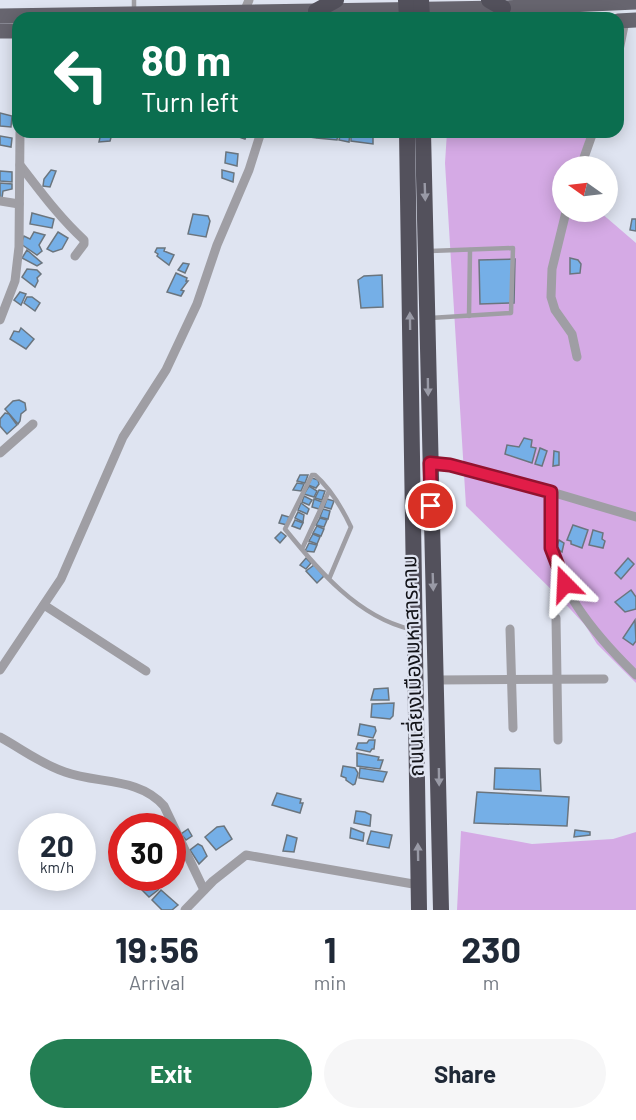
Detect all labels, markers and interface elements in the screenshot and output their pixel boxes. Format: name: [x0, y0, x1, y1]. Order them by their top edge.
text: 80 m: [141, 34, 231, 84]
icon: left: [42, 36, 120, 114]
text: Turn left: [141, 85, 239, 117]
north arrow: [552, 156, 618, 222]
map controls: [552, 156, 618, 222]
one-way arrow: [420, 182, 429, 201]
one-way arrow: [406, 311, 415, 330]
one-way arrow: [424, 377, 433, 396]
pin: [405, 480, 456, 531]
icon: arrive: [414, 489, 447, 522]
position arrow: [533, 552, 597, 616]
street label: ถนนเลี่ยงเมืองมหาสารคาม: [394, 555, 428, 777]
one-way arrow: [429, 572, 438, 591]
one-way arrow: [434, 767, 444, 786]
speed limit sign: 30: [108, 813, 186, 891]
text: 20: [40, 827, 74, 863]
one-way arrow: [413, 842, 423, 861]
text: km/h: [40, 858, 74, 876]
text: 19:56: [115, 927, 199, 970]
text: 1: [324, 927, 336, 970]
text: 230: [461, 927, 521, 970]
text: Arrival: [129, 970, 185, 994]
text: min: [314, 970, 346, 994]
text: m: [483, 970, 499, 994]
button: Exit: [30, 1039, 312, 1108]
button: Share: [324, 1039, 606, 1108]

